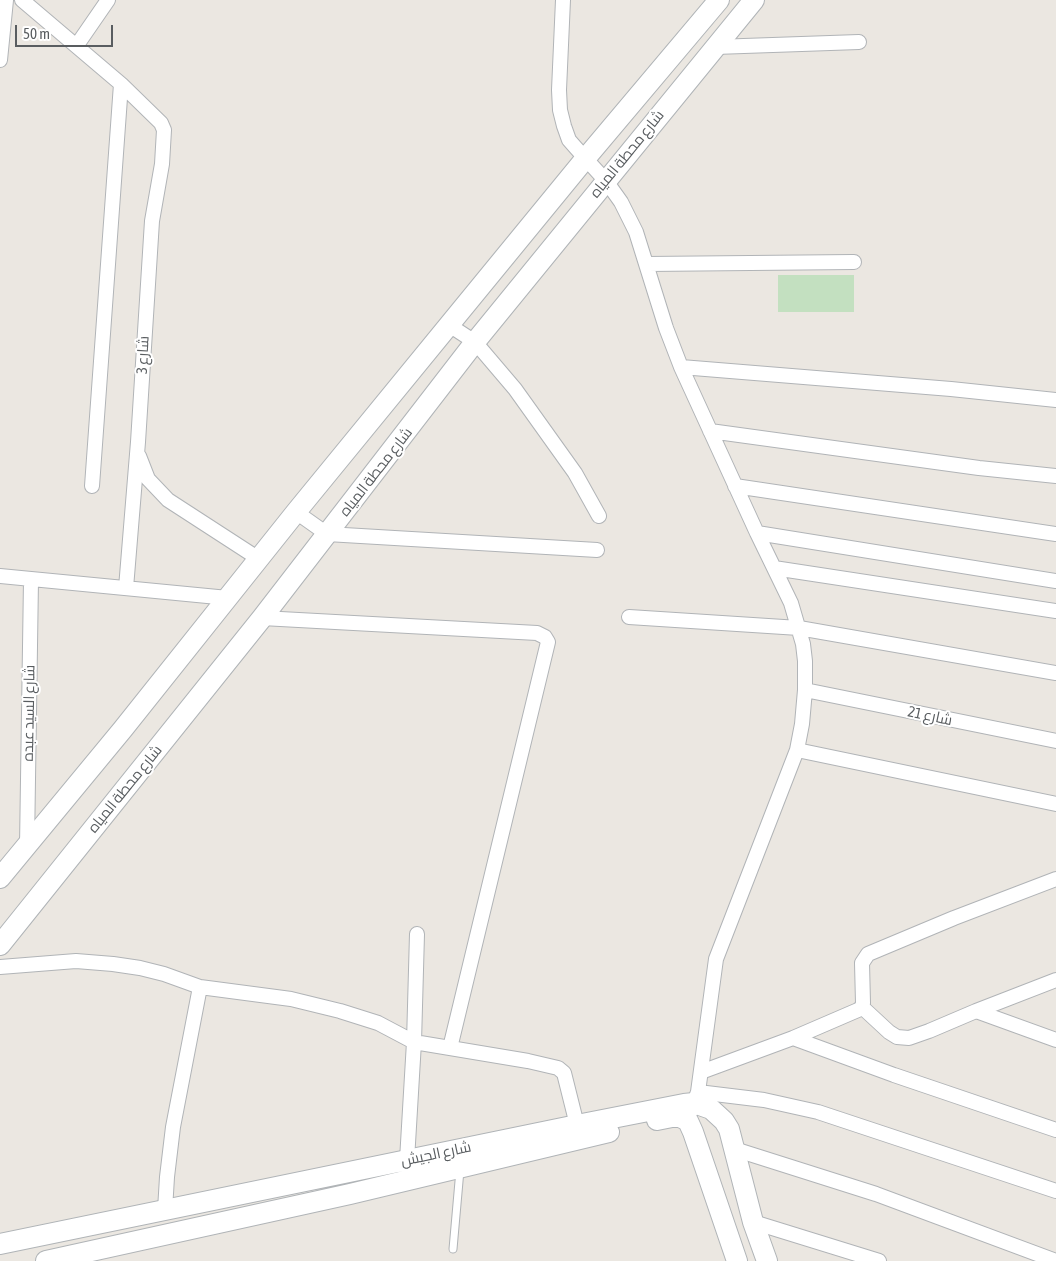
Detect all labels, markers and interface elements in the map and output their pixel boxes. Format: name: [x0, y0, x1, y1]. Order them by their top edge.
scale bar: [18, 15, 115, 47]
text: 50 m: [23, 25, 50, 42]
street label: شارع محطة المياه: [586, 107, 668, 201]
street label: شارع 3: [133, 335, 153, 375]
street label: شارع محطة المياه: [336, 424, 416, 520]
street label: شارع السيد عبده: [19, 664, 39, 762]
street label: شارع 21: [906, 702, 954, 730]
street label: شارع محطة المياه: [84, 742, 166, 836]
street label: شارع الجيش: [399, 1138, 473, 1170]

